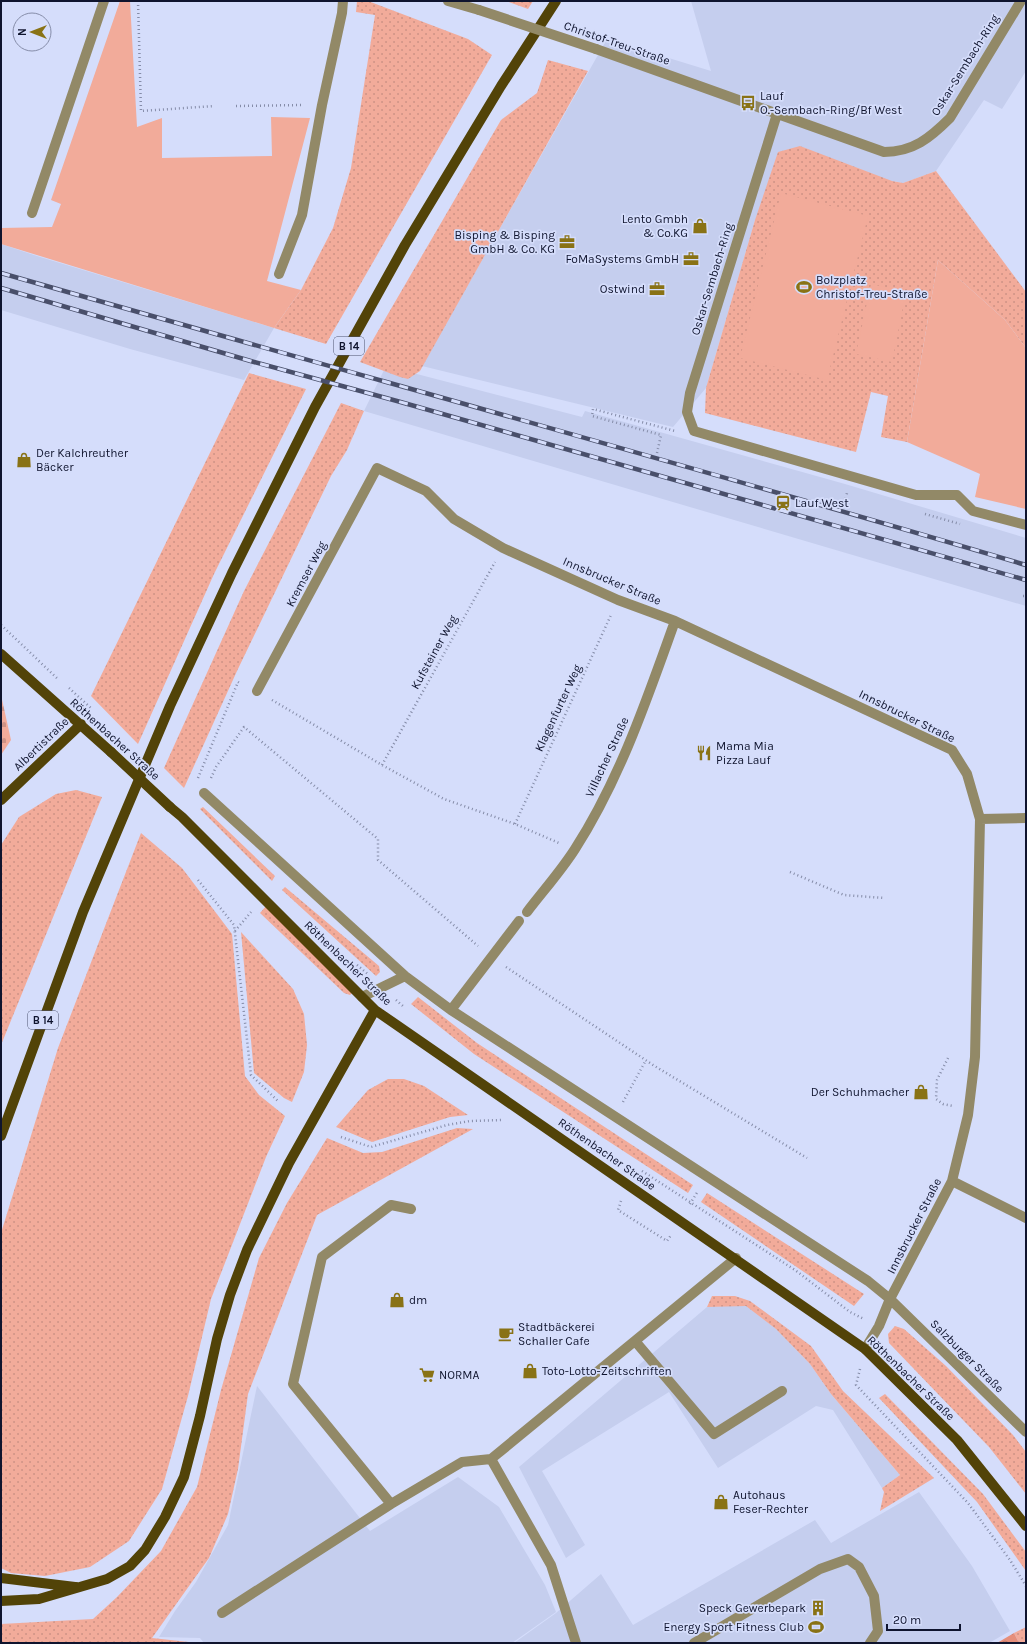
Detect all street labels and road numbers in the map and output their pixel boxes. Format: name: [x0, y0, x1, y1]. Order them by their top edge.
street label: Oskar-Sembach-Ring: [928, 12, 1002, 118]
street label: Christof-Treu-Straße: [562, 18, 672, 68]
street label: Oskar-Sembach-Ring: [688, 221, 736, 337]
road number: B 14: [334, 337, 364, 355]
street label: Kremser Weg: [283, 539, 329, 609]
street label: Innsbrucker Straße: [561, 554, 663, 608]
street label: Kufsteiner Weg: [408, 612, 460, 692]
street label: Klagenfurter Weg: [532, 662, 584, 754]
street label: Innsbrucker Straße: [857, 687, 957, 745]
street label: Röthenbacher Straße: [67, 695, 163, 783]
street label: Albertistraße: [11, 714, 71, 774]
street label: Villacher Straße: [582, 715, 632, 799]
street label: Röthenbacher Straße: [301, 918, 395, 1008]
road number: B 14: [28, 1011, 58, 1029]
street label: Röthenbacher Straße: [556, 1115, 658, 1193]
street label: Innsbrucker Straße: [884, 1176, 944, 1276]
street label: Salzburger Straße: [927, 1316, 1007, 1396]
street label: Röthenbacher Straße: [864, 1333, 958, 1423]

